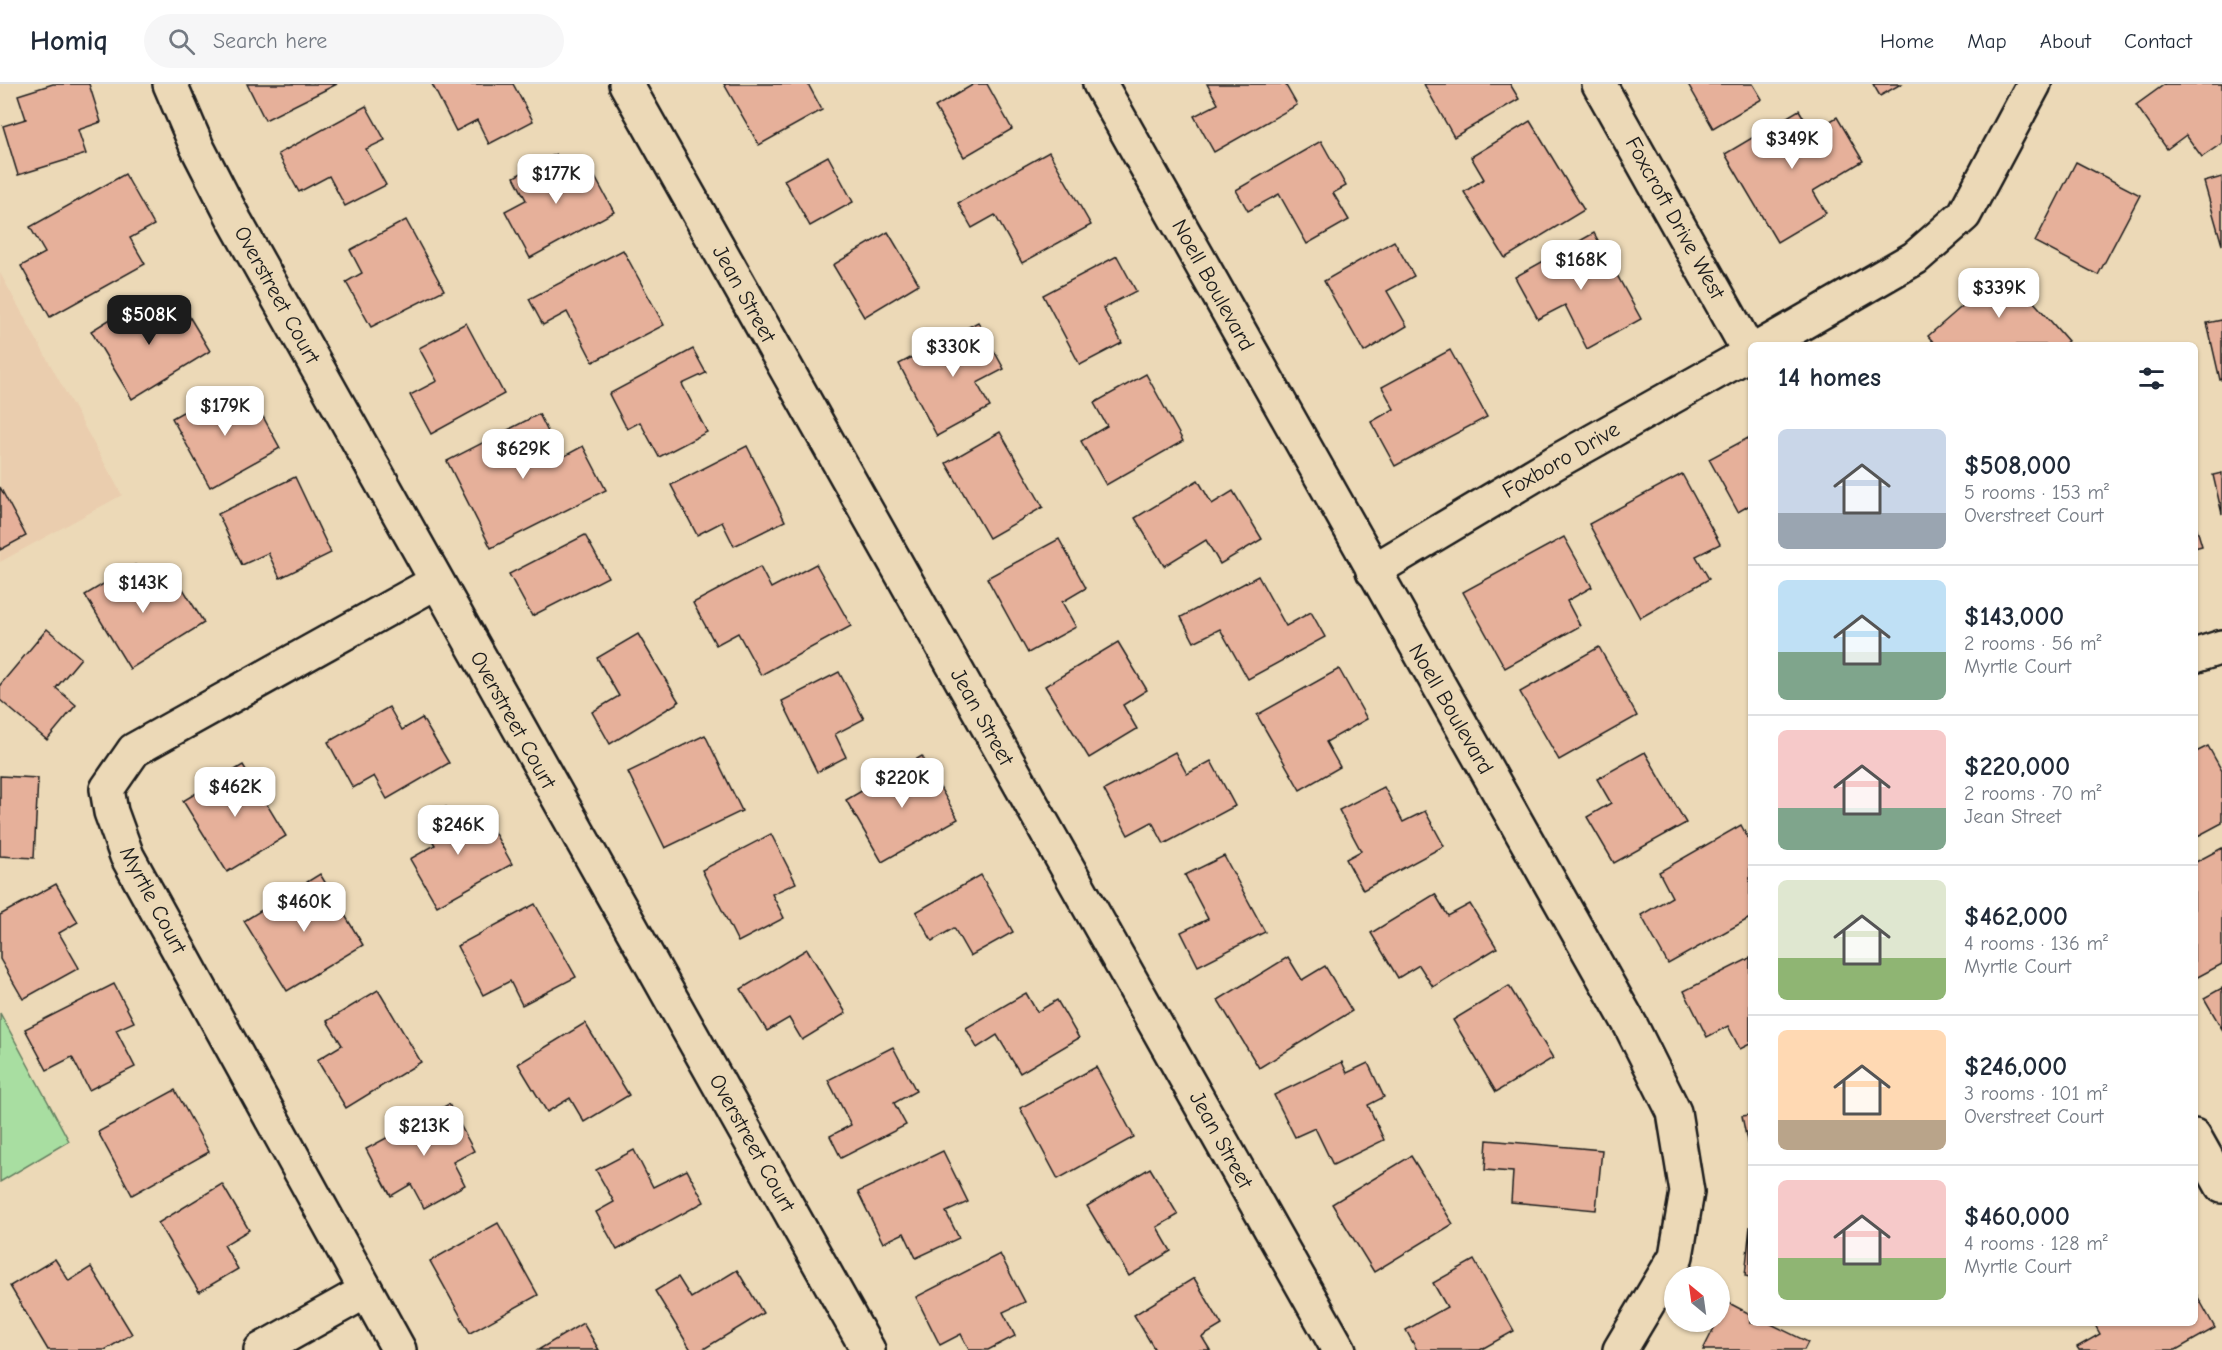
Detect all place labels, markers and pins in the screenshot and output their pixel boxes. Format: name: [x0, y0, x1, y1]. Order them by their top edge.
pin: $349K: [1750, 119, 1834, 170]
pin: $177K: [514, 154, 598, 205]
pin: $168K: [1539, 240, 1623, 291]
pin: $339K: [1957, 268, 2041, 319]
pin: $508K: [107, 295, 191, 346]
pin: $330K: [911, 327, 995, 378]
pin: $179K: [183, 386, 267, 437]
pin: $629K: [481, 429, 565, 480]
pin: $143K: [101, 563, 185, 614]
pin: $220K: [860, 758, 944, 809]
pin: $462K: [193, 767, 277, 818]
pin: $246K: [416, 805, 500, 856]
pin: $460K: [262, 882, 346, 933]
pin: $213K: [382, 1106, 466, 1157]

